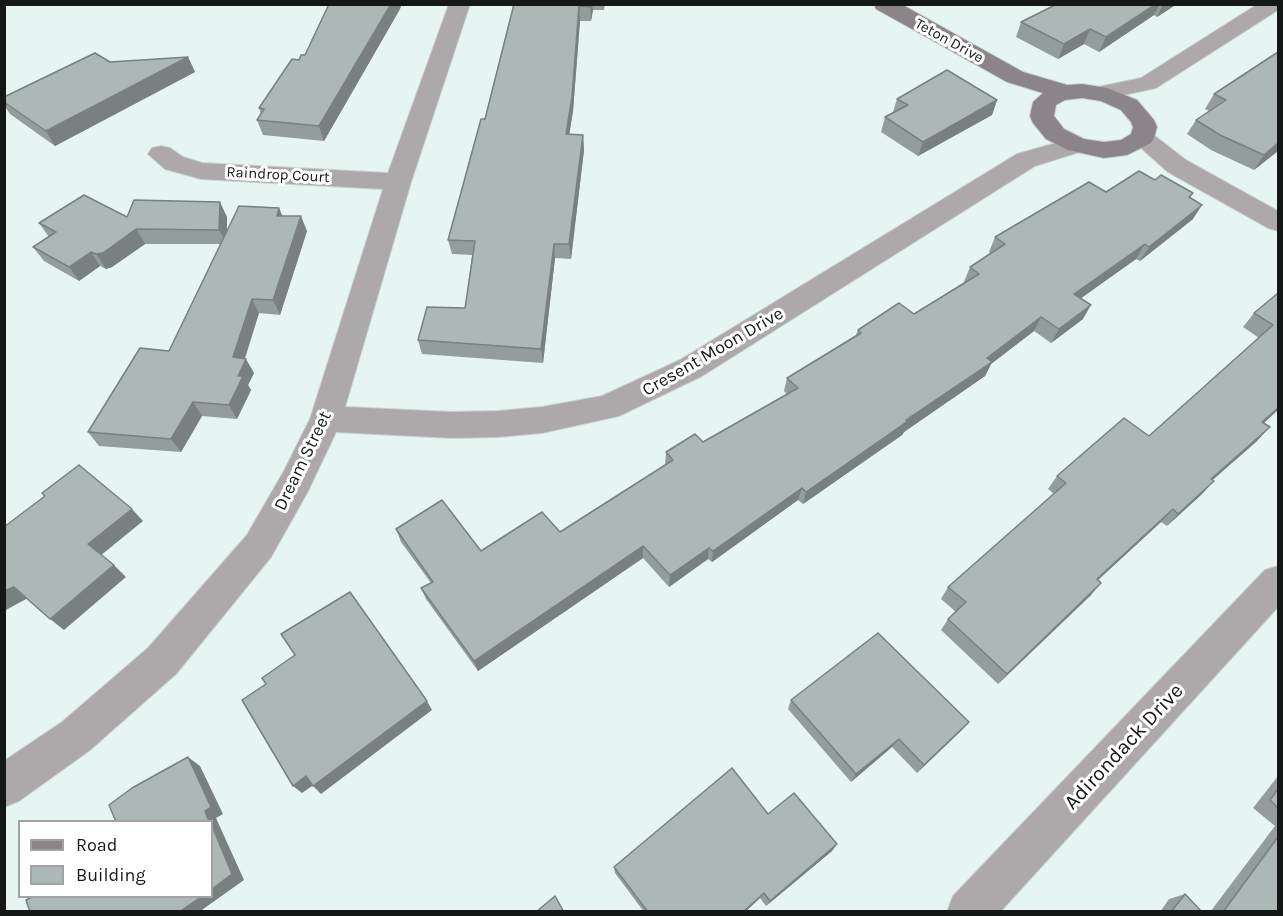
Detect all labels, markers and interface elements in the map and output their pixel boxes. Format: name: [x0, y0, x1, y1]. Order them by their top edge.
street label: Teton Drive: [912, 15, 986, 67]
street label: Raindrop Court: [226, 163, 330, 187]
street label: Cresent Moon Drive: [639, 303, 787, 401]
street label: Dream Street: [270, 408, 336, 514]
street label: Adirondack Drive: [1059, 679, 1189, 815]
legend: [18, 820, 213, 898]
text: Road: [76, 834, 117, 856]
text: Building: [76, 864, 146, 886]

